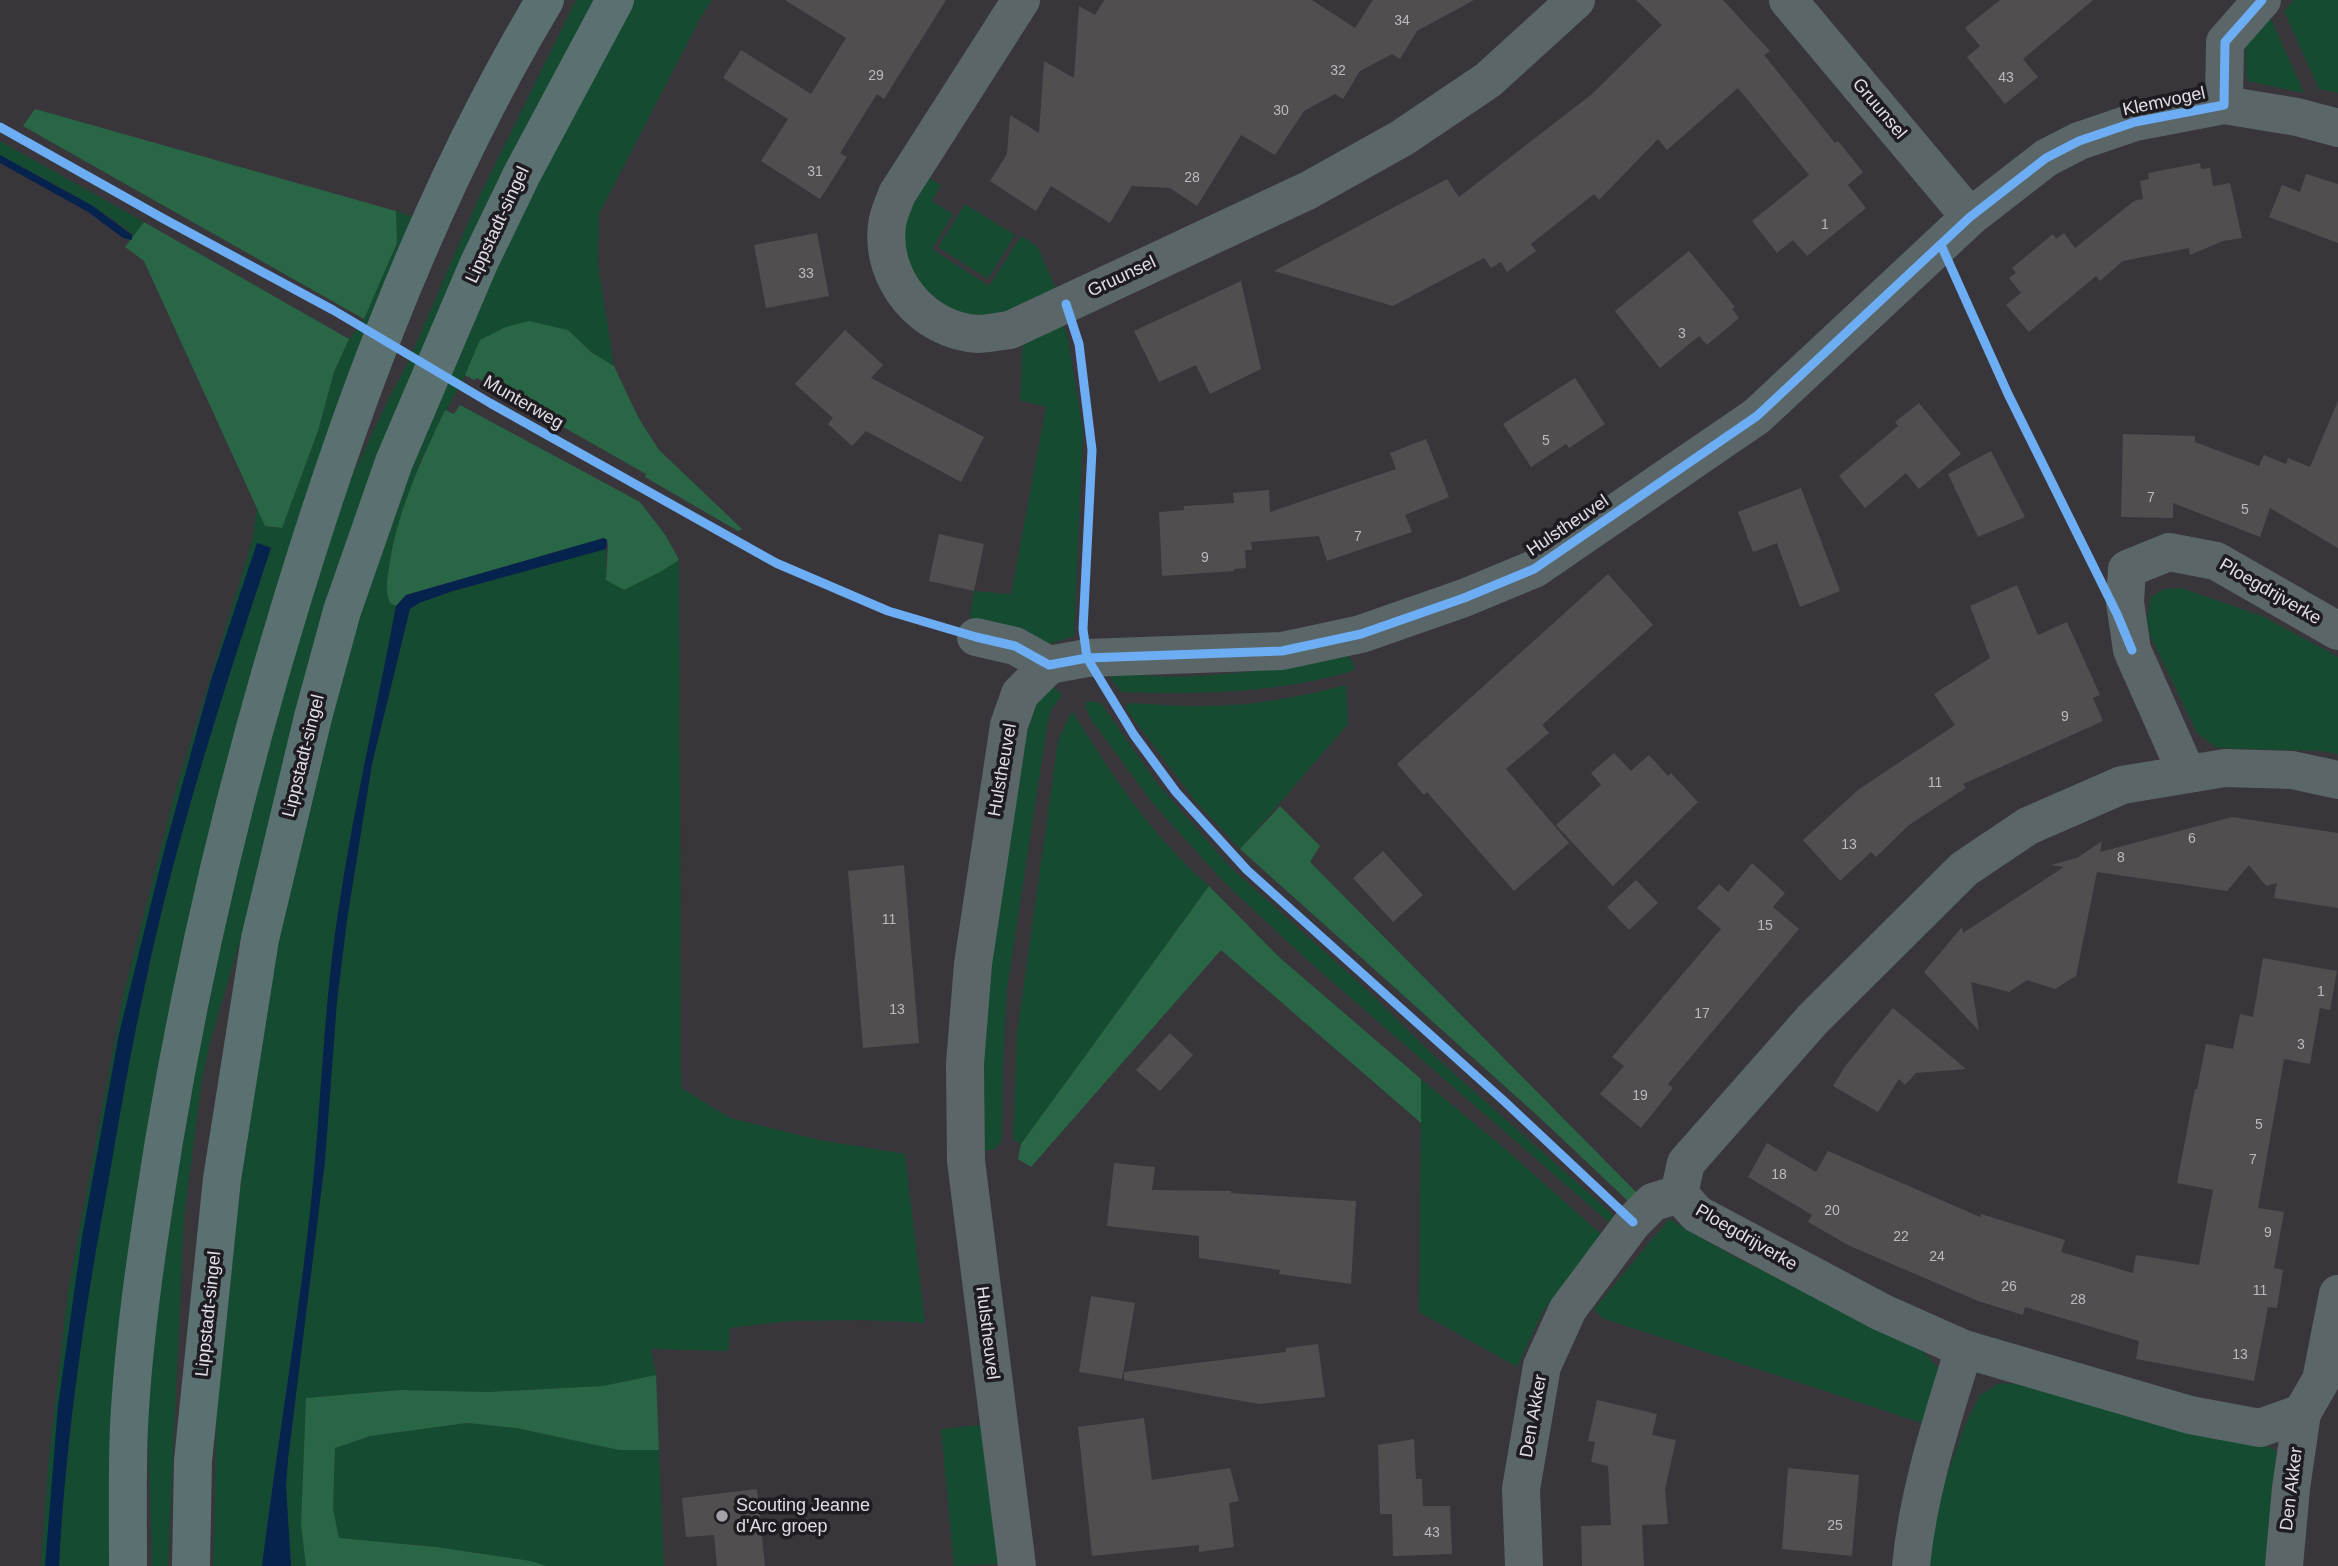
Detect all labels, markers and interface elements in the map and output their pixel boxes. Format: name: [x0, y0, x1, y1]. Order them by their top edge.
house number: 34: [1394, 13, 1410, 29]
house number: 32: [1330, 63, 1346, 79]
house number: 29: [868, 68, 884, 84]
house number: 43: [1998, 70, 2014, 86]
street label: Gruunsel: [1847, 74, 1911, 144]
street label: Klemvogel: [2121, 83, 2207, 121]
house number: 30: [1273, 103, 1289, 119]
street label: Lippstadt-singel: [462, 163, 534, 287]
house number: 31: [807, 164, 823, 180]
house number: 28: [1184, 170, 1200, 186]
house number: 1: [1821, 217, 1829, 233]
street label: Gruunsel: [1084, 252, 1160, 302]
house number: 33: [798, 266, 814, 282]
house number: 3: [1678, 326, 1686, 342]
street label: Munterweg: [479, 371, 567, 435]
house number: 5: [1542, 433, 1550, 449]
house number: 7: [2147, 490, 2155, 506]
street label: Hulstheuvel: [1523, 491, 1613, 561]
house number: 5: [2241, 502, 2249, 518]
house number: 7: [1354, 529, 1362, 545]
house number: 9: [1201, 550, 1209, 566]
street label: Ploegdrijverke: [2215, 554, 2325, 630]
street label: Lippstadt-singel: [278, 692, 330, 820]
house number: 9: [2061, 709, 2069, 725]
street label: Hulstheuvel: [984, 722, 1022, 818]
house number: 11: [1928, 775, 1942, 791]
house number: 6: [2188, 831, 2196, 847]
house number: 13: [1841, 837, 1857, 853]
house number: 8: [2117, 850, 2125, 866]
house number: 11: [882, 912, 896, 928]
house number: 15: [1757, 918, 1773, 934]
house number: 1: [2317, 984, 2325, 1000]
house number: 13: [889, 1002, 905, 1018]
house number: 17: [1694, 1006, 1710, 1022]
house number: 3: [2297, 1037, 2305, 1053]
house number: 19: [1632, 1088, 1648, 1104]
house number: 5: [2255, 1117, 2263, 1133]
house number: 7: [2249, 1152, 2257, 1168]
house number: 18: [1771, 1167, 1787, 1183]
street label: Ploegdrijverke: [1691, 1200, 1801, 1276]
house number: 20: [1824, 1203, 1840, 1219]
house number: 9: [2264, 1225, 2272, 1241]
house number: 22: [1893, 1229, 1909, 1245]
house number: 24: [1929, 1249, 1945, 1265]
street label: Lippstadt-singel: [192, 1250, 226, 1378]
house number: 26: [2001, 1279, 2017, 1295]
house number: 11: [2253, 1283, 2267, 1299]
street label: Hulstheuvel: [971, 1285, 1003, 1381]
house number: 28: [2070, 1292, 2086, 1308]
house number: 13: [2232, 1347, 2248, 1363]
street label: Den Akker: [1516, 1373, 1552, 1459]
street label: Den Akker: [2276, 1446, 2308, 1532]
place label: Scouting Jeanne d'Arc groep: [736, 1495, 870, 1538]
marker: Scouting Jeanne d'Arc groep: [714, 1508, 730, 1524]
house number: 25: [1827, 1518, 1843, 1534]
house number: 43: [1424, 1525, 1440, 1541]

